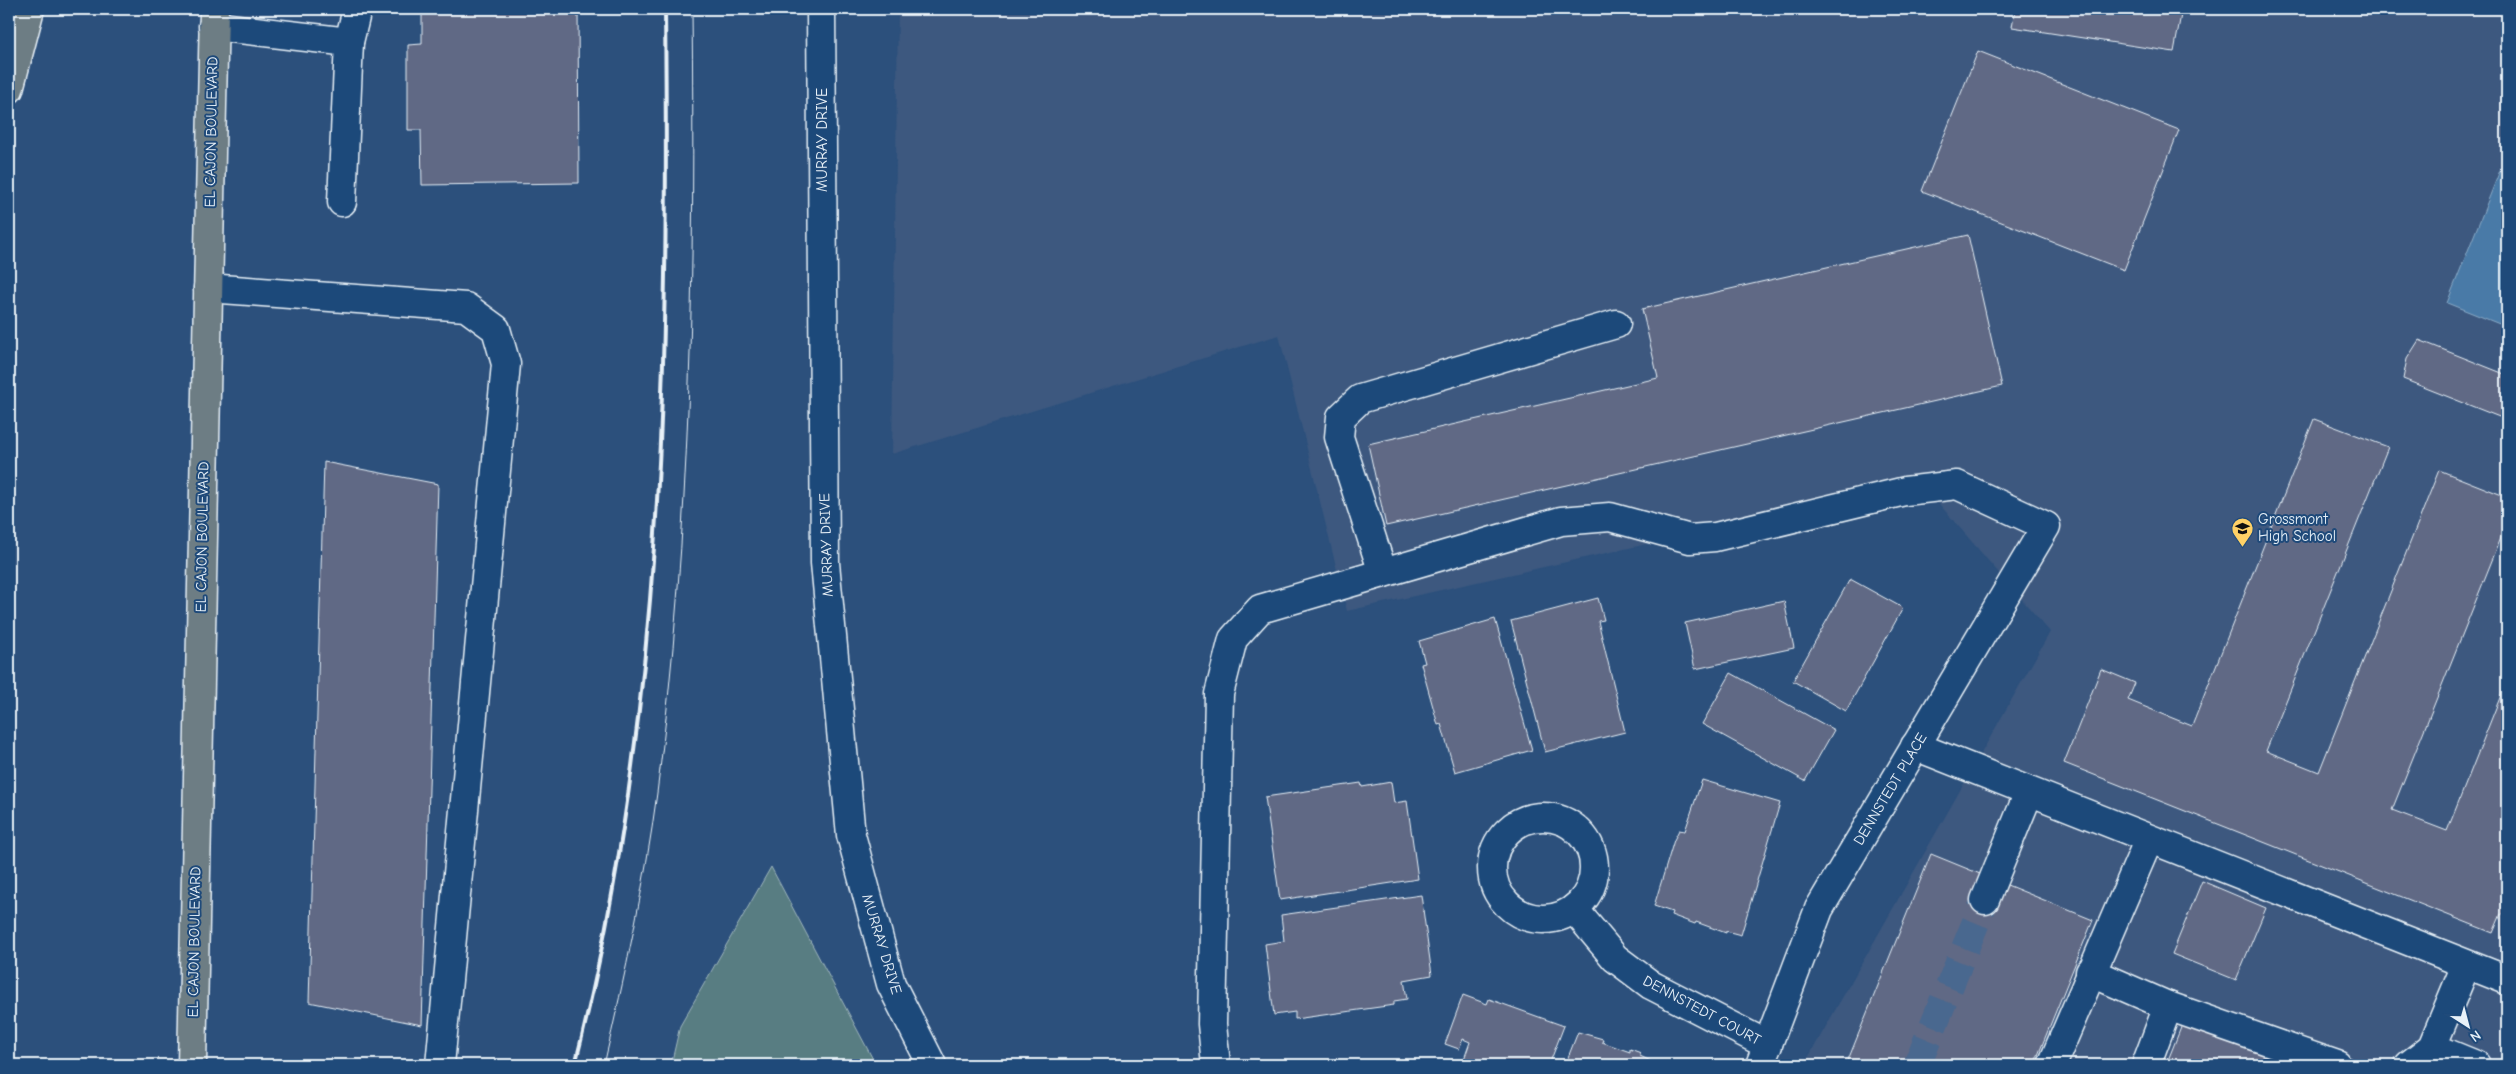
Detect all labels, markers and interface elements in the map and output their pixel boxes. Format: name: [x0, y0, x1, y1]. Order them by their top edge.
street label: EL CAJON BOULEVARD: [201, 56, 221, 208]
street label: MURRAY DRIVE: [813, 88, 831, 192]
street label: EL CAJON BOULEVARD: [192, 461, 212, 613]
street label: MURRAY DRIVE: [815, 493, 837, 597]
place label: Grossmont High School: [2258, 510, 2336, 545]
school or university icon: Grossmont High School: [2230, 516, 2254, 547]
street label: DENNSTEDT PLACE: [1849, 730, 1931, 848]
street label: EL CAJON BOULEVARD: [184, 866, 204, 1018]
street label: MURRAY DRIVE: [858, 892, 906, 996]
street label: DENNSTEDT COURT: [1640, 971, 1764, 1049]
north arrow: [2444, 1002, 2494, 1052]
text: N: [2467, 1027, 2484, 1046]

